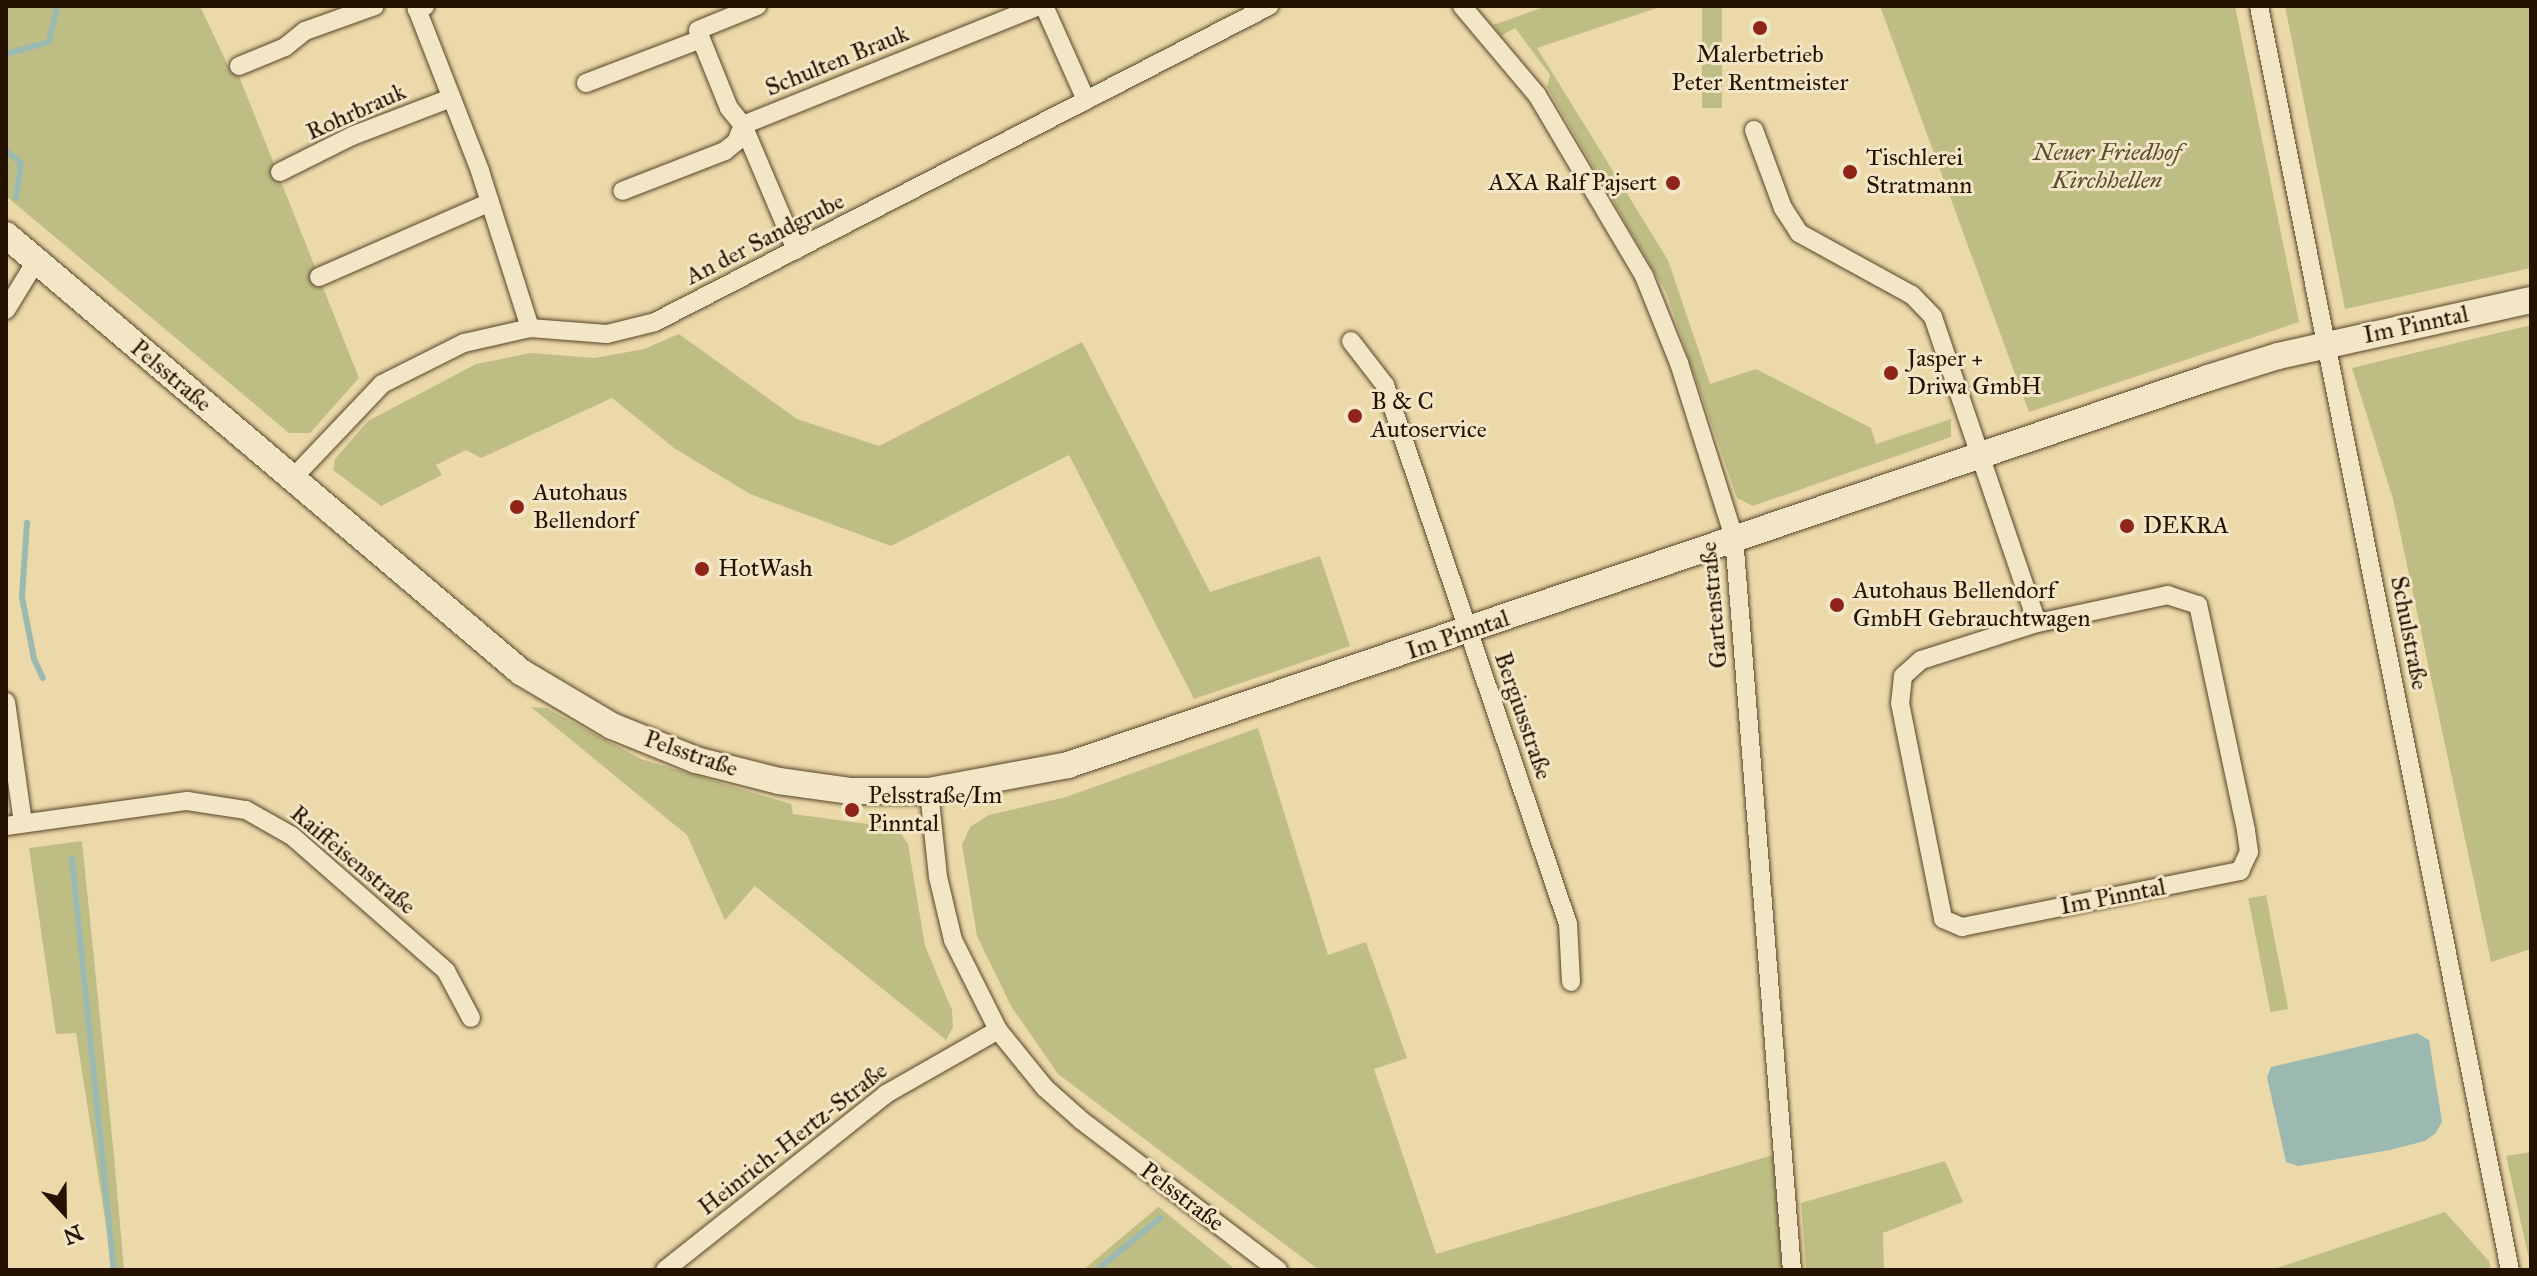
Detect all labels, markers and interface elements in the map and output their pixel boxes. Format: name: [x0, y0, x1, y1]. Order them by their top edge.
street label: Schulten Brauk: [761, 19, 913, 103]
marker: Malerbetrieb Peter Rentmeister: [1751, 19, 1769, 37]
place label: Malerbetrieb Peter Rentmeister: [1672, 41, 1848, 97]
street label: Rohrbrauk: [302, 77, 410, 147]
park label: Neuer Friedhof Kirchhellen: [2033, 139, 2181, 195]
place label: Tischlerei Stratmann: [1866, 144, 1972, 200]
marker: Tischlerei Stratmann: [1841, 163, 1859, 181]
place label: AXA Ralf Pajsert: [1489, 169, 1657, 197]
marker: AXA Ralf Pajsert: [1664, 174, 1682, 192]
street label: An der Sandgrube: [681, 187, 849, 291]
street label: Im Pinntal: [2361, 300, 2471, 350]
street label: Pelsstraße: [125, 334, 217, 418]
place label: Jasper + Driwa GmbH: [1907, 345, 2042, 401]
marker: Jasper + Driwa GmbH: [1882, 364, 1900, 382]
place label: B & C Autoservice: [1371, 388, 1487, 444]
marker: B & C Autoservice: [1346, 407, 1364, 425]
place label: Autohaus Bellendorf: [533, 479, 636, 535]
marker: Autohaus Bellendorf: [508, 498, 526, 516]
place label: DEKRA: [2143, 512, 2229, 540]
marker: DEKRA: [2118, 517, 2136, 535]
street label: Gartenstraße: [1694, 541, 1734, 669]
place label: HotWash: [718, 555, 813, 583]
marker: HotWash: [693, 560, 711, 578]
street label: Schulstraße: [2384, 574, 2434, 692]
place label: Autohaus Bellendorf GmbH Gebrauchtwagen: [1853, 577, 2091, 633]
marker: Autohaus Bellendorf GmbH Gebrauchtwagen: [1828, 596, 1846, 614]
street label: Im Pinntal: [1403, 604, 1513, 666]
street label: Bergiusstraße: [1488, 649, 1558, 783]
street label: Pelsstraße: [640, 725, 742, 783]
place label: Pelsstraße/Im Pinntal: [868, 782, 1002, 838]
street label: Raiffeisenstraße: [284, 799, 422, 921]
marker: Pelsstraße/Im Pinntal: [843, 801, 861, 819]
street label: Im Pinntal: [2058, 873, 2168, 921]
street label: Heinrich-Hertz-Straße: [693, 1056, 893, 1222]
street label: Pelsstraße: [1135, 1156, 1229, 1238]
north arrow: [24, 1172, 104, 1252]
text: N: [59, 1219, 87, 1251]

